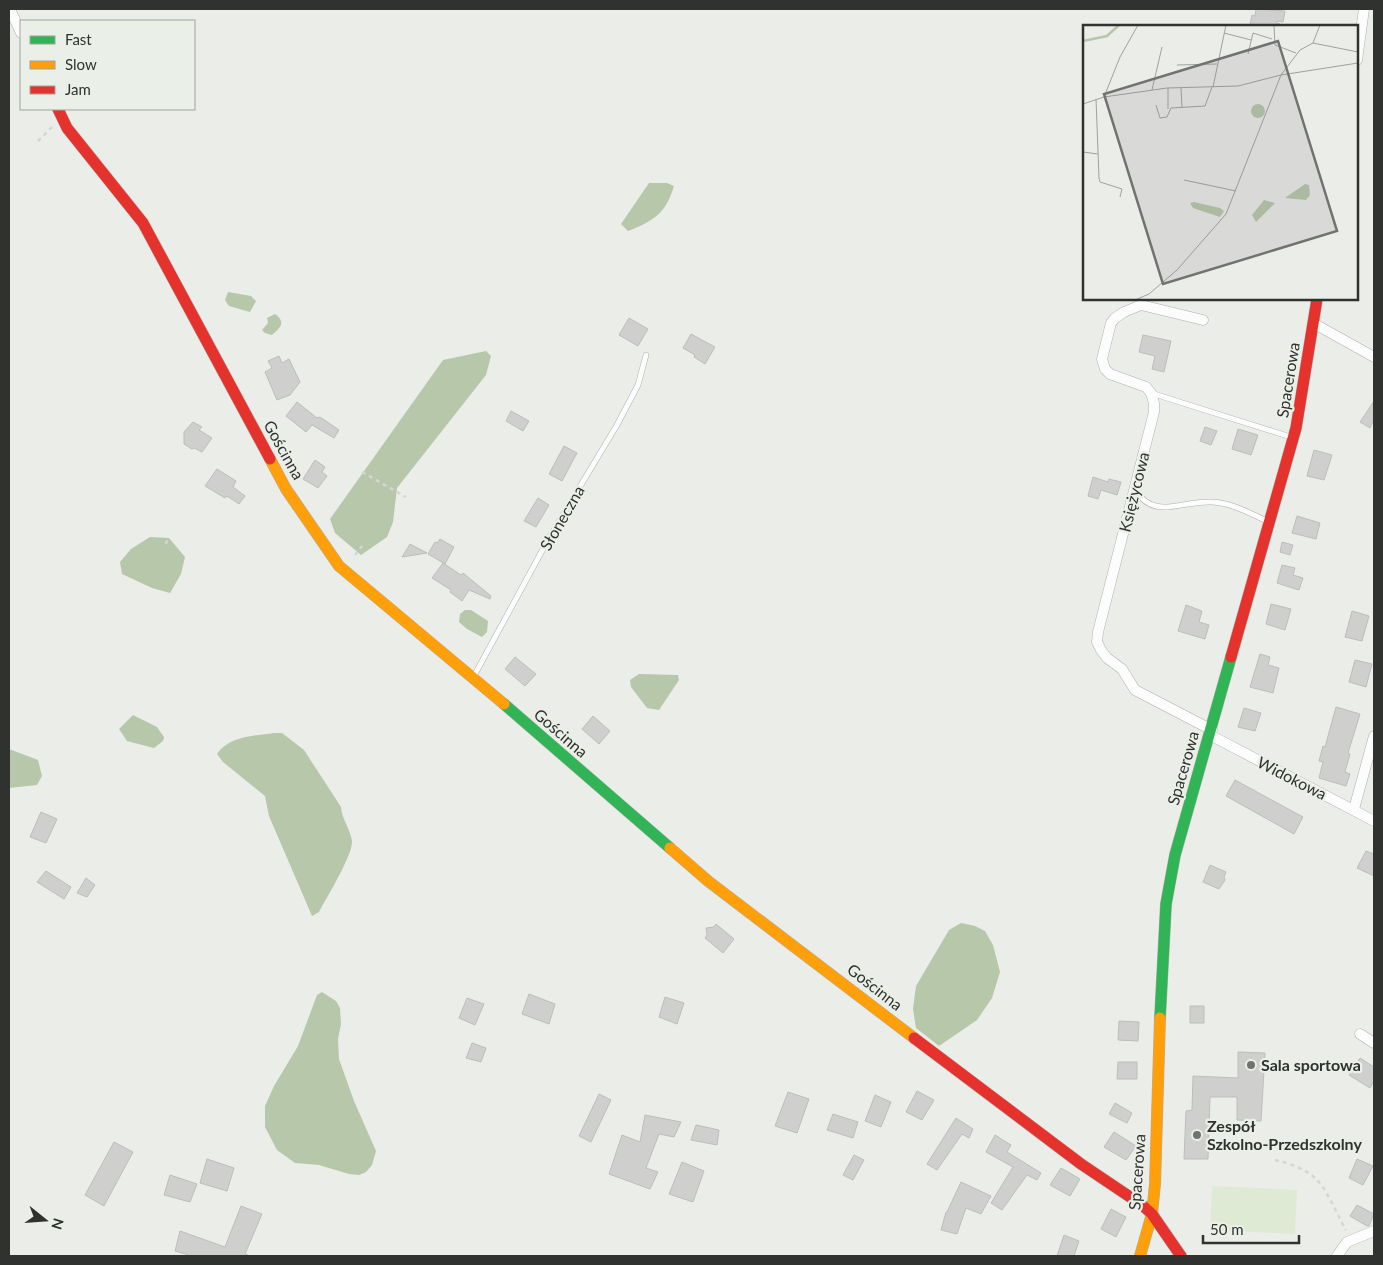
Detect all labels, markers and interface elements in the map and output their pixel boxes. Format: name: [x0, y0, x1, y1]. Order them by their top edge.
legend: [20, 20, 195, 110]
inset map: [1083, 25, 1358, 300]
text: Fast: [65, 30, 92, 48]
text: Slow: [65, 55, 97, 73]
text: Jam: [65, 80, 91, 98]
street label: Spacerowa: [1272, 341, 1303, 419]
street label: Gościnna: [260, 417, 308, 483]
street label: Księżycowa: [1114, 450, 1153, 534]
street label: Słoneczna: [535, 482, 588, 554]
street label: Gościnna: [531, 704, 592, 761]
street label: Spacerowa: [1163, 729, 1202, 807]
street label: Widokowa: [1254, 752, 1330, 803]
street label: Gościnna: [844, 959, 907, 1014]
place label: Sala sportowa: [1261, 1055, 1361, 1074]
marker: Sala sportowa: [1245, 1059, 1257, 1071]
place label: Zespół Szkolno-Przedszkolny: [1207, 1116, 1362, 1153]
marker: Zespół Szkolno-Przedszkolny: [1191, 1129, 1203, 1141]
street label: Spacerowa: [1124, 1133, 1149, 1211]
north arrow: [20, 1195, 70, 1245]
scale bar: [1203, 1212, 1299, 1244]
text: N: [48, 1216, 68, 1232]
text: 50 m: [1210, 1220, 1244, 1238]

